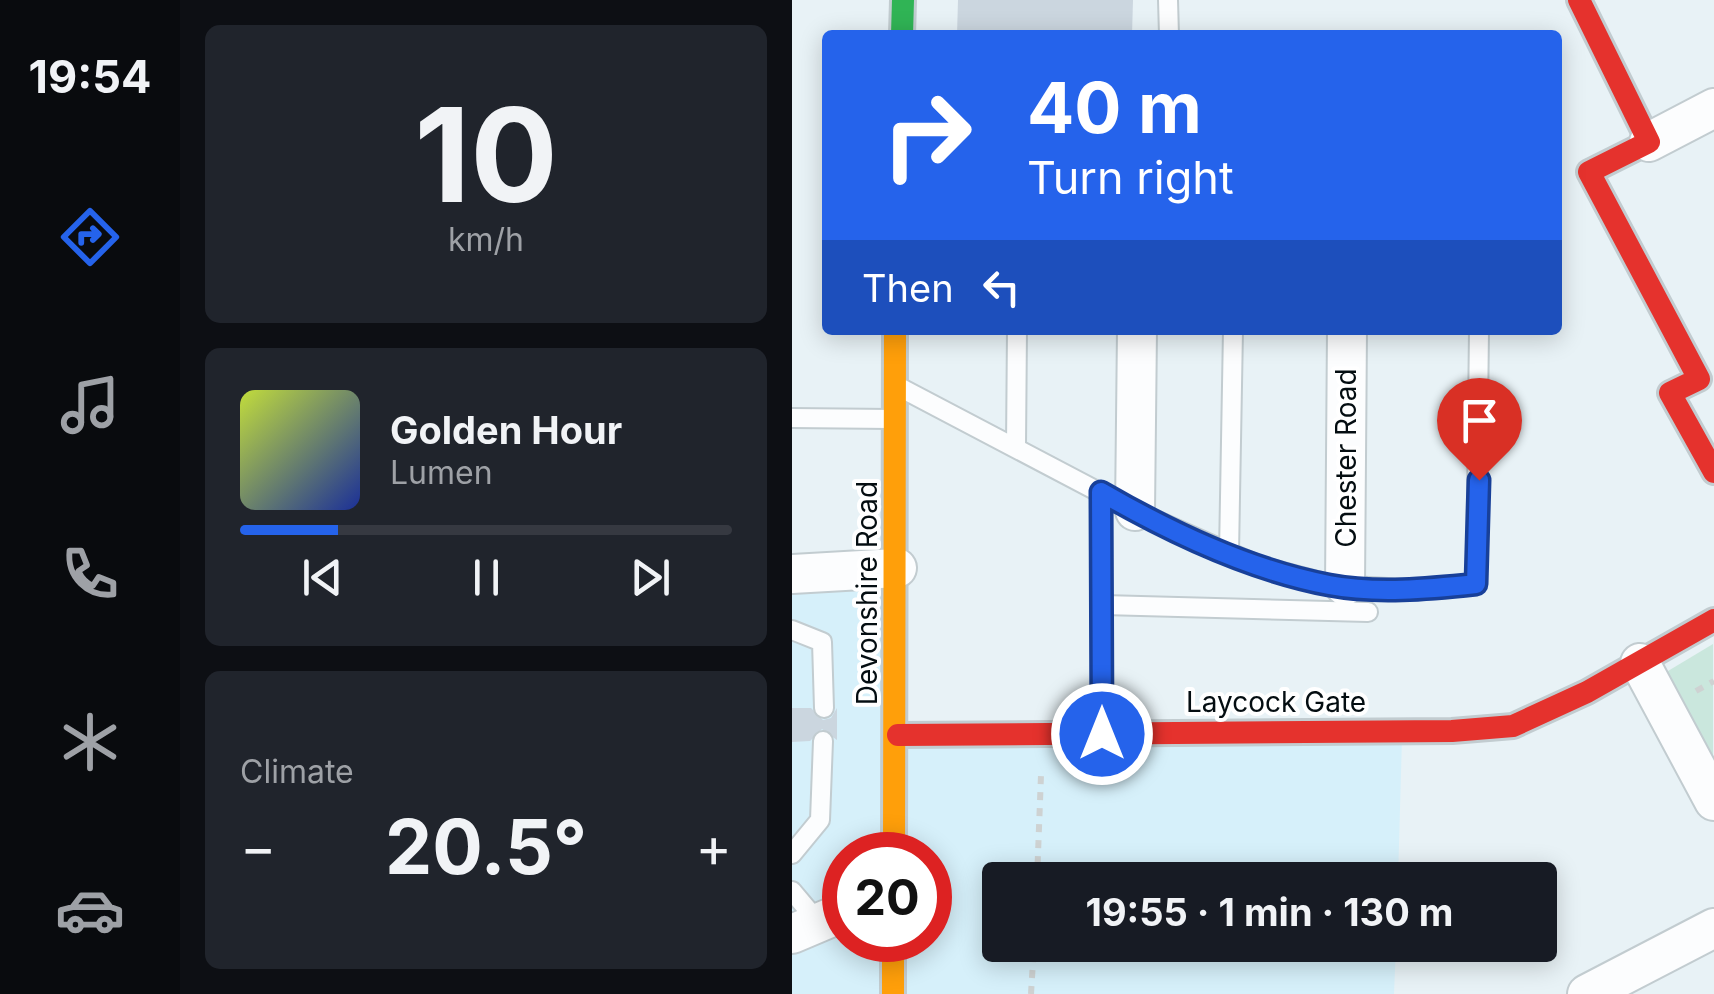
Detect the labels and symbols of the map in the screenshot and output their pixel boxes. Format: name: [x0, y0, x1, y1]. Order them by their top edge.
street label: Chester Road: [1329, 368, 1363, 548]
pin: [1437, 378, 1522, 481]
street label: Devonshire Road: [850, 481, 884, 705]
position arrow: [1050, 682, 1154, 786]
street label: Laycock Gate: [1186, 685, 1366, 719]
speed limit sign: 20: [822, 832, 952, 962]

